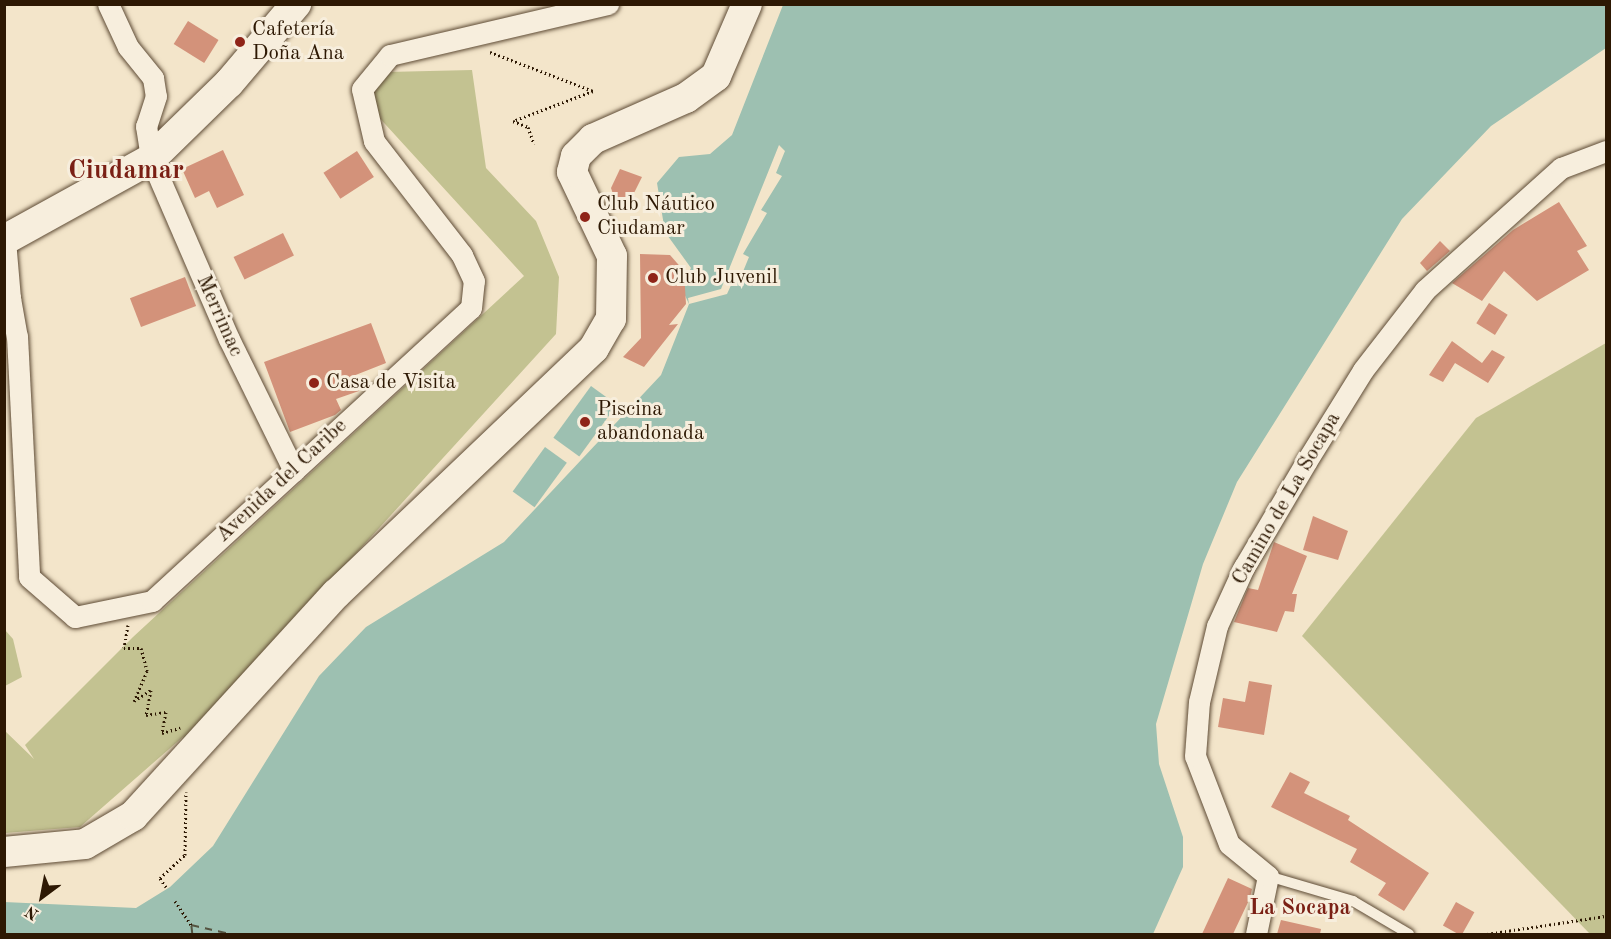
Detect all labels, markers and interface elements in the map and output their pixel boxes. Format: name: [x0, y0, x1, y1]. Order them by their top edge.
place label: Cafetería Doña Ana: [252, 17, 344, 67]
marker: Cafetería Doña Ana: [233, 35, 247, 49]
district label: Ciudamar: [68, 155, 184, 187]
place label: Club Náutico Ciudamar: [597, 192, 715, 242]
marker: Club Náutico Ciudamar: [578, 210, 592, 224]
place label: Club Juvenil: [665, 265, 778, 291]
street label: Merrimac: [190, 271, 248, 361]
marker: Club Juvenil: [646, 271, 660, 285]
place label: Casa de Visita: [326, 370, 456, 396]
marker: Casa de Visita: [307, 376, 321, 390]
place label: Piscina abandonada: [597, 397, 704, 447]
street label: Camino de La Socapa: [1227, 408, 1347, 590]
street label: Avenida del Caribe: [211, 414, 353, 548]
marker: Piscina abandonada: [578, 415, 592, 429]
north arrow: [12, 867, 72, 927]
district label: La Socapa: [1249, 896, 1351, 922]
text: N: [23, 902, 42, 922]

